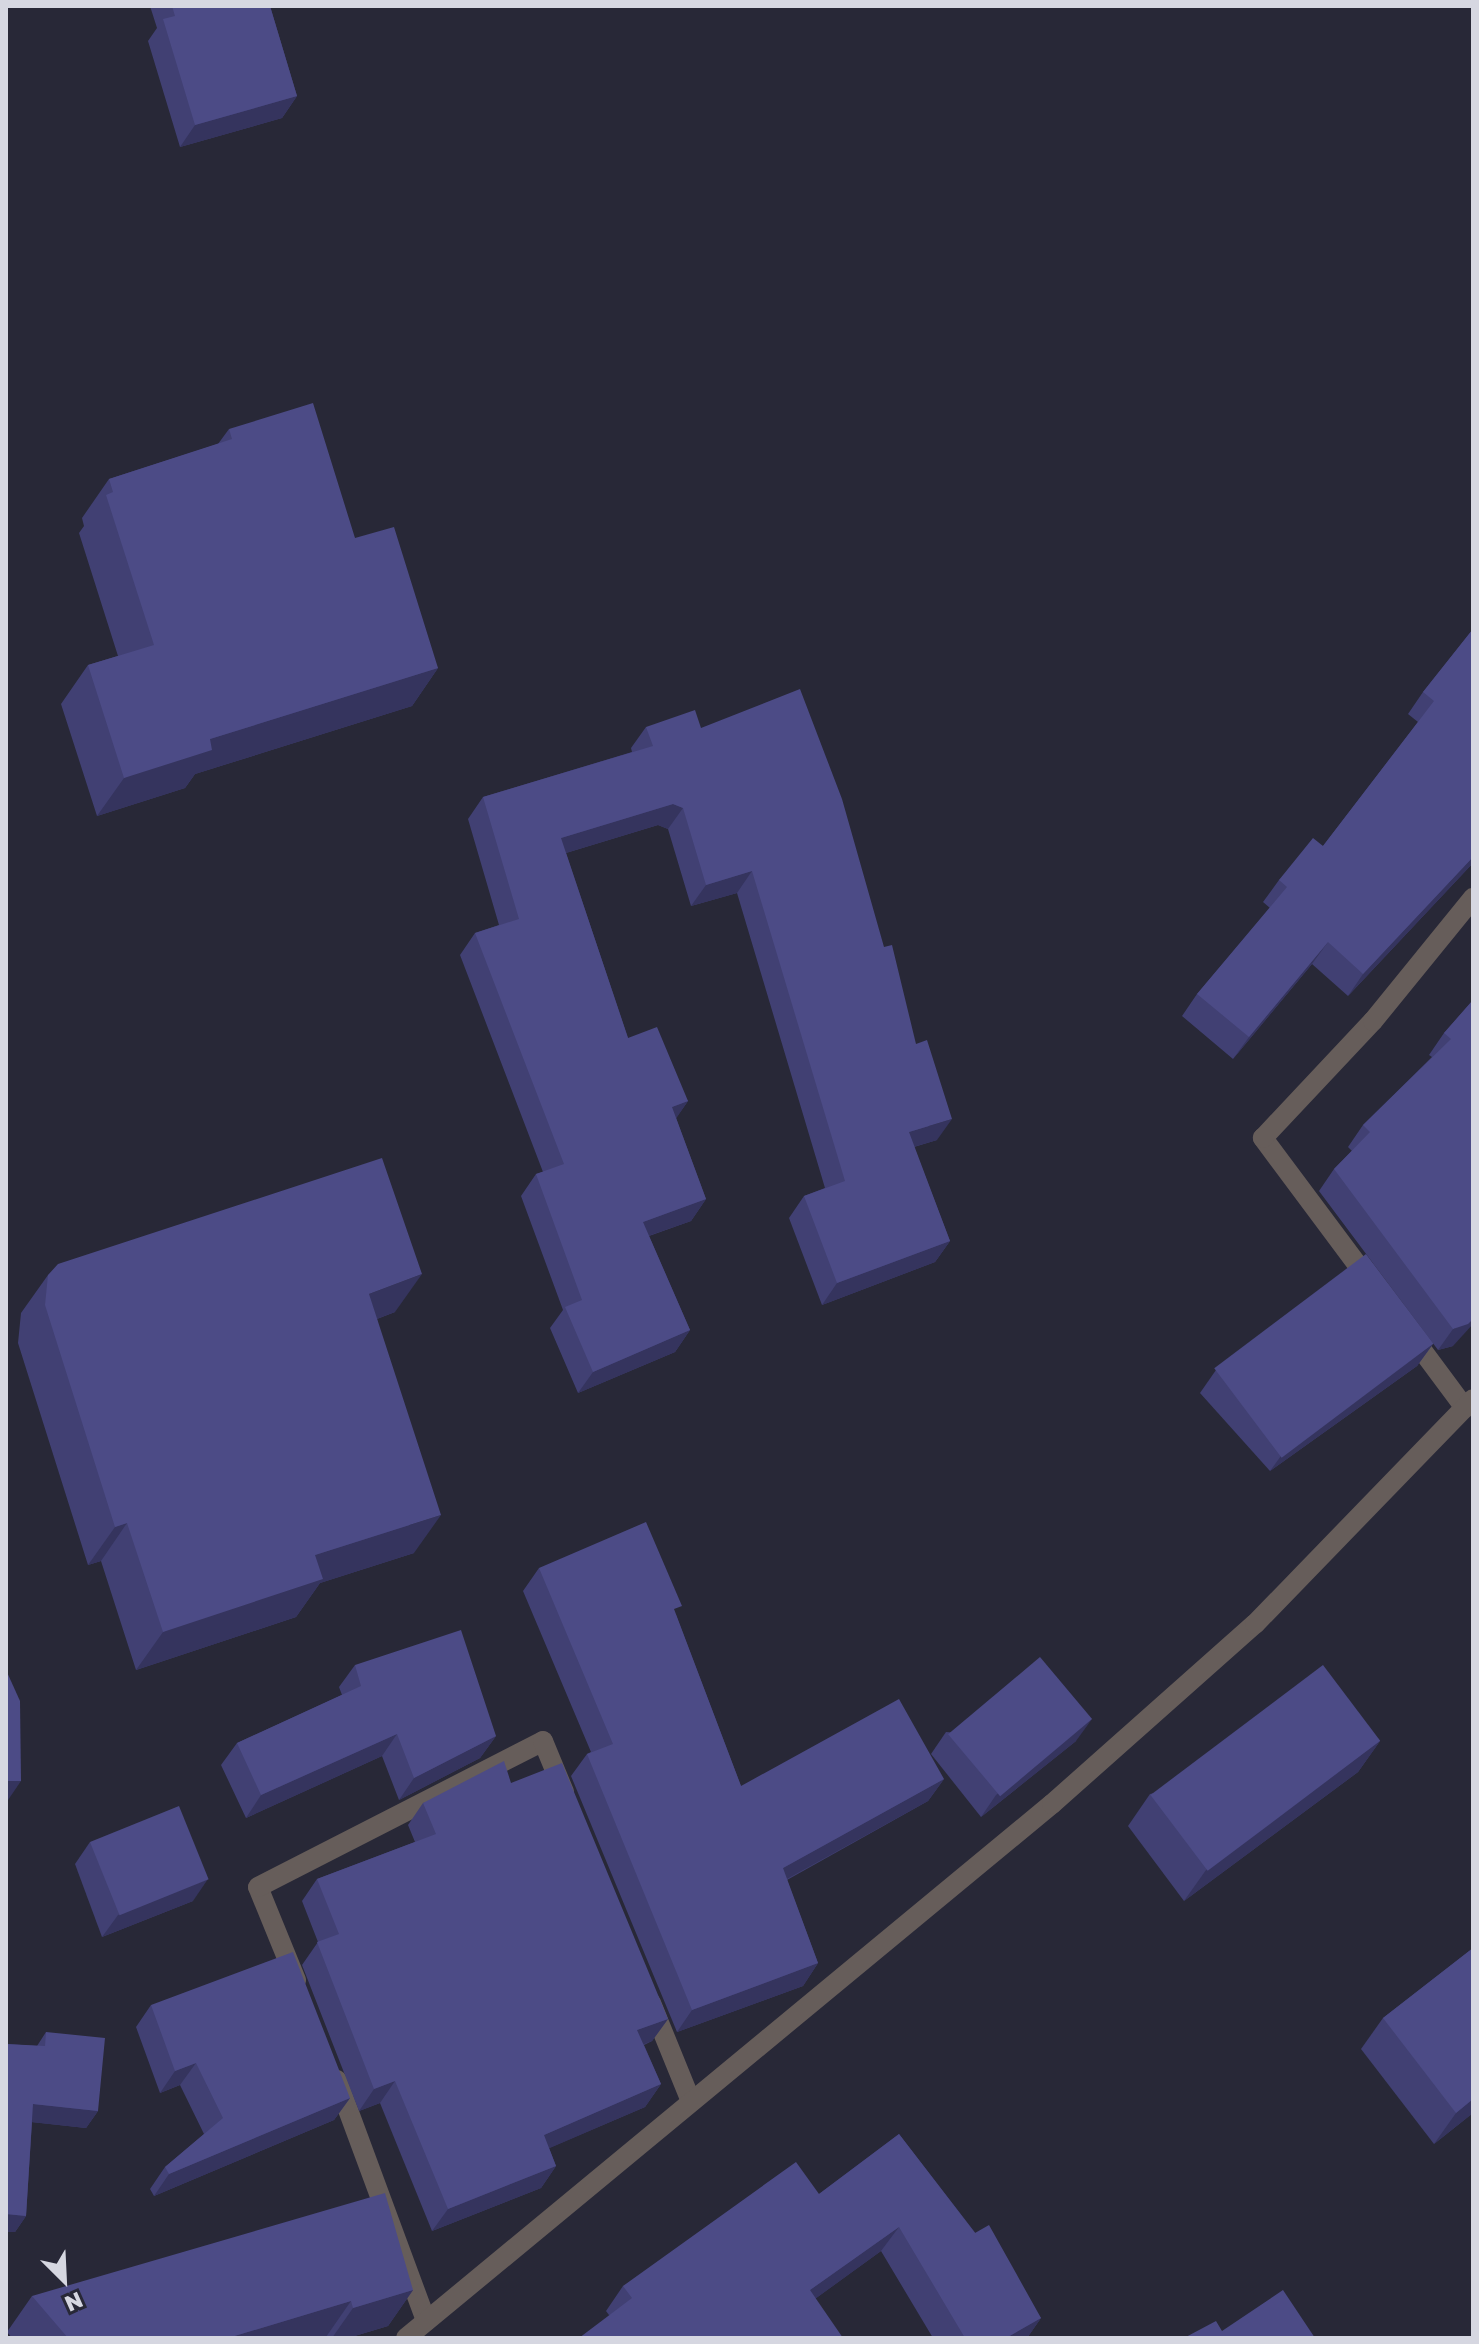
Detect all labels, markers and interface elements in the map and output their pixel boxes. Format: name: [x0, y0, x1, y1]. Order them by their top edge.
north arrow: [24, 2240, 104, 2320]
text: N: [61, 2287, 87, 2318]

